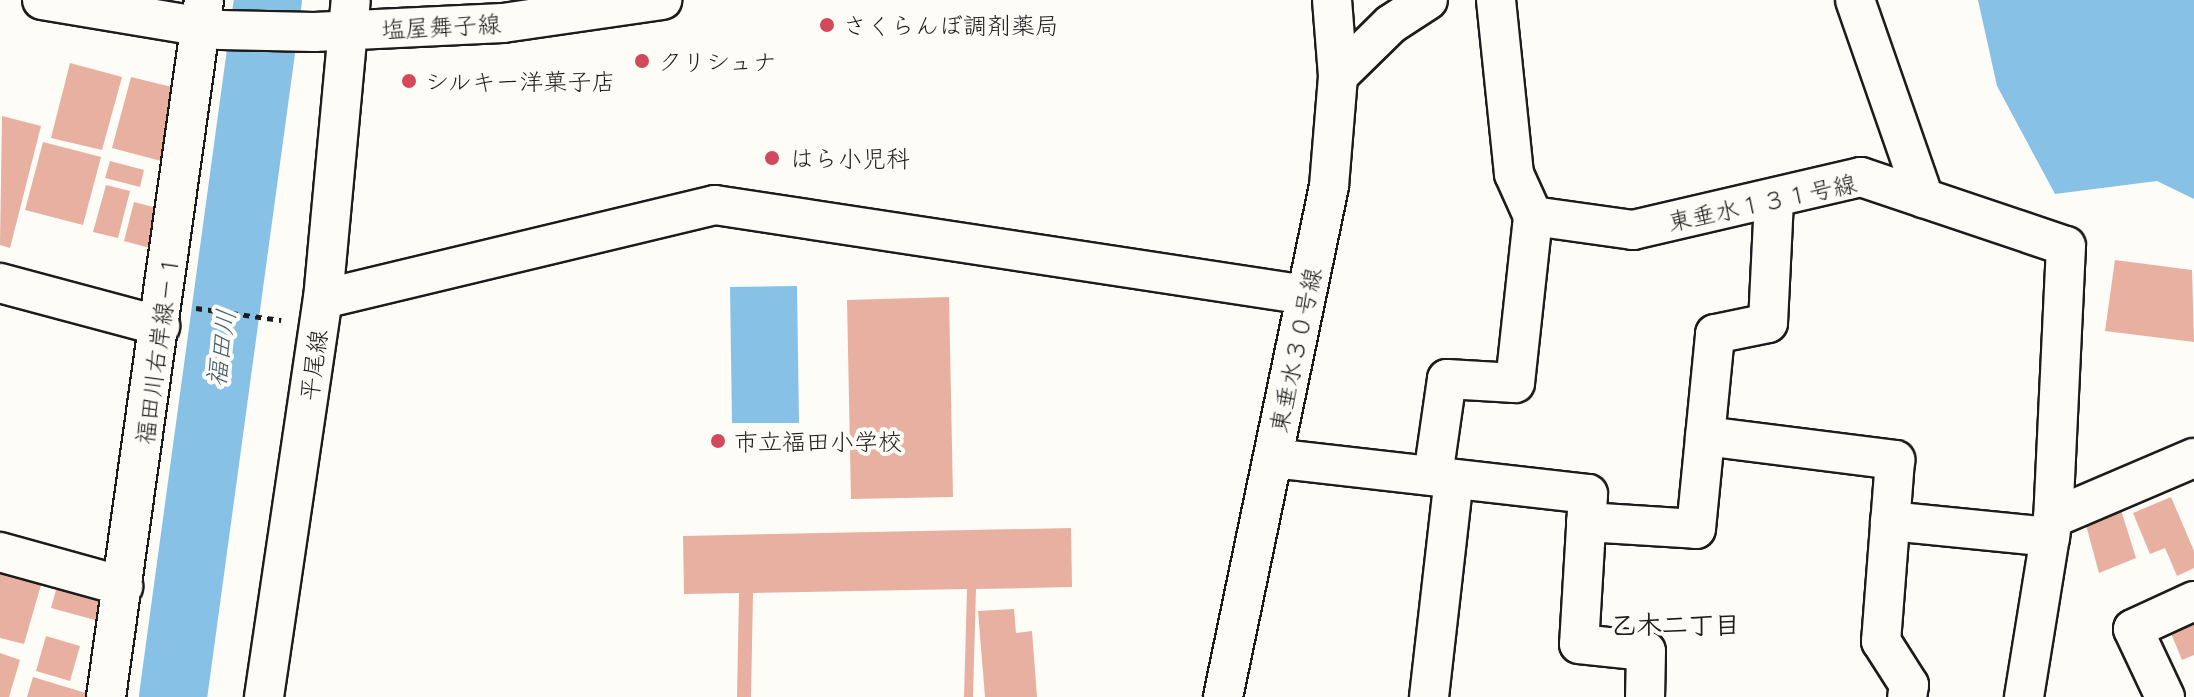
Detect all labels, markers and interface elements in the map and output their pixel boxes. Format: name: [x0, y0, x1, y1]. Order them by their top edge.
street label: 塩屋舞子線: [380, 8, 502, 44]
place label: さくらんぼ調剤薬局: [843, 11, 1059, 39]
marker: さくらんぼ調剤薬局: [818, 16, 836, 34]
place label: クリシュナ: [658, 47, 778, 75]
marker: クリシュナ: [633, 52, 651, 70]
place label: シルキー洋菓子店: [425, 67, 617, 95]
marker: シルキー洋菓子店: [400, 72, 418, 90]
place label: はら小児科: [790, 144, 910, 172]
marker: はら小児科: [761, 147, 783, 169]
street label: 東垂水１３１号線: [1665, 168, 1859, 236]
street label: 福田川右岸線－１: [129, 252, 185, 446]
street label: 東垂水３０号線: [1263, 265, 1327, 435]
water label: 福田川: [199, 307, 241, 389]
street label: 平尾線: [294, 327, 332, 403]
place label: 市立福田小学校: [734, 427, 902, 455]
marker: 市立福田小学校: [709, 432, 727, 450]
district label: 乙木二丁目: [1610, 608, 1740, 640]

